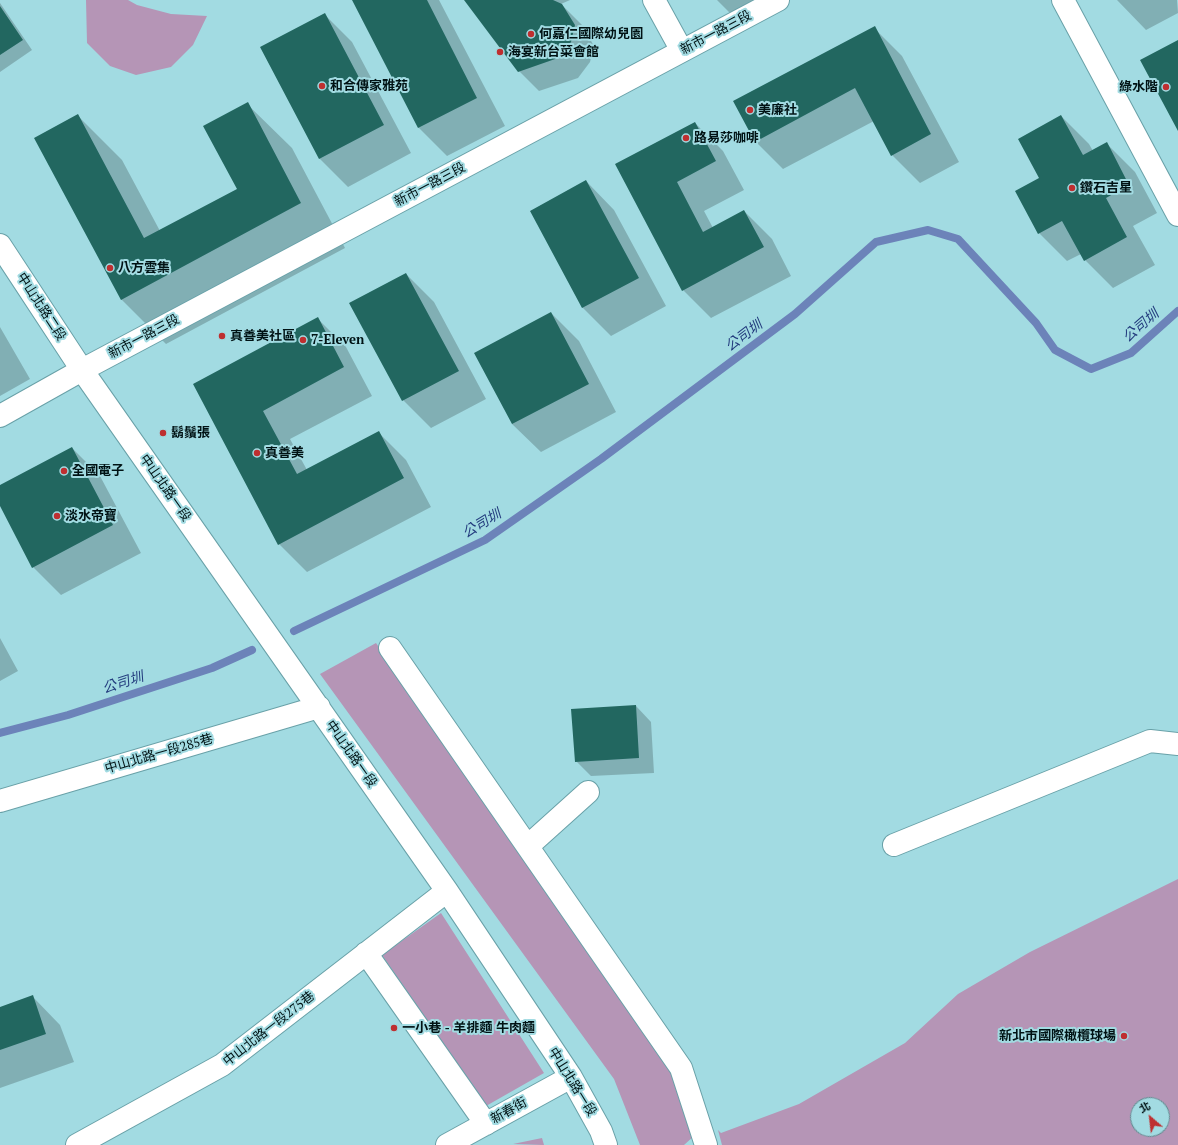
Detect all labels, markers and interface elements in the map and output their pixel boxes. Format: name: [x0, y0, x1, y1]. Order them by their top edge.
street label: 新市一路三段: [678, 8, 754, 58]
place label: 何嘉仁國際幼兒園: [539, 26, 643, 42]
marker: 何嘉仁國際幼兒園: [526, 29, 536, 39]
place label: 海宴新台菜會館: [508, 44, 599, 60]
marker: 海宴新台菜會館: [495, 47, 505, 57]
place label: 和合傳家雅苑: [330, 78, 408, 94]
place label: 綠水階: [1119, 79, 1158, 95]
marker: 和合傳家雅苑: [317, 81, 327, 91]
marker: 綠水階: [1161, 82, 1171, 92]
place label: 美廉社: [758, 102, 797, 118]
marker: 美廉社: [745, 105, 755, 115]
place label: 路易莎咖啡: [694, 130, 759, 146]
marker: 路易莎咖啡: [681, 133, 691, 143]
street label: 新市一路三段: [392, 160, 468, 210]
place label: 鑽石吉星: [1080, 180, 1132, 196]
marker: 鑽石吉星: [1067, 183, 1077, 193]
place label: 八方雲集: [118, 260, 170, 276]
marker: 八方雲集: [105, 263, 115, 273]
street label: 中山北路二段: [13, 270, 69, 344]
water label: 公司圳: [1120, 306, 1162, 346]
street label: 新市一路三段: [106, 312, 182, 362]
water label: 公司圳: [722, 317, 766, 355]
place label: 真善美社區: [230, 328, 295, 344]
marker: 真善美社區: [217, 331, 227, 341]
place label: 7-Eleven: [311, 332, 364, 348]
marker: 7-Eleven: [298, 335, 308, 345]
place label: 鬍鬚張: [171, 425, 210, 441]
marker: 鬍鬚張: [158, 428, 168, 438]
place label: 真善美: [265, 445, 304, 461]
marker: 真善美: [252, 448, 262, 458]
street label: 中山北路一段: [136, 452, 194, 524]
place label: 全國電子: [72, 463, 124, 479]
marker: 全國電子: [59, 466, 69, 476]
water label: 公司圳: [460, 506, 504, 542]
place label: 淡水帝寶: [65, 508, 117, 524]
marker: 淡水帝寶: [52, 511, 62, 521]
water label: 公司圳: [100, 669, 146, 697]
street label: 中山北路一段: [322, 718, 380, 790]
street label: 中山北路一段285巷: [103, 731, 215, 777]
street label: 中山北路一段275巷: [220, 988, 318, 1070]
place label: 一小巷 - 羊排麵 牛肉麵: [402, 1020, 535, 1036]
marker: 一小巷 - 羊排麵 牛肉麵: [389, 1023, 399, 1033]
place label: 新北市國際橄欖球場: [999, 1028, 1116, 1044]
marker: 新北市國際橄欖球場: [1119, 1031, 1129, 1041]
street label: 中山北路一段: [545, 1045, 599, 1119]
street label: 新春街: [488, 1095, 530, 1127]
north arrow: [1130, 1097, 1170, 1137]
text: 北: [1137, 1099, 1153, 1116]

